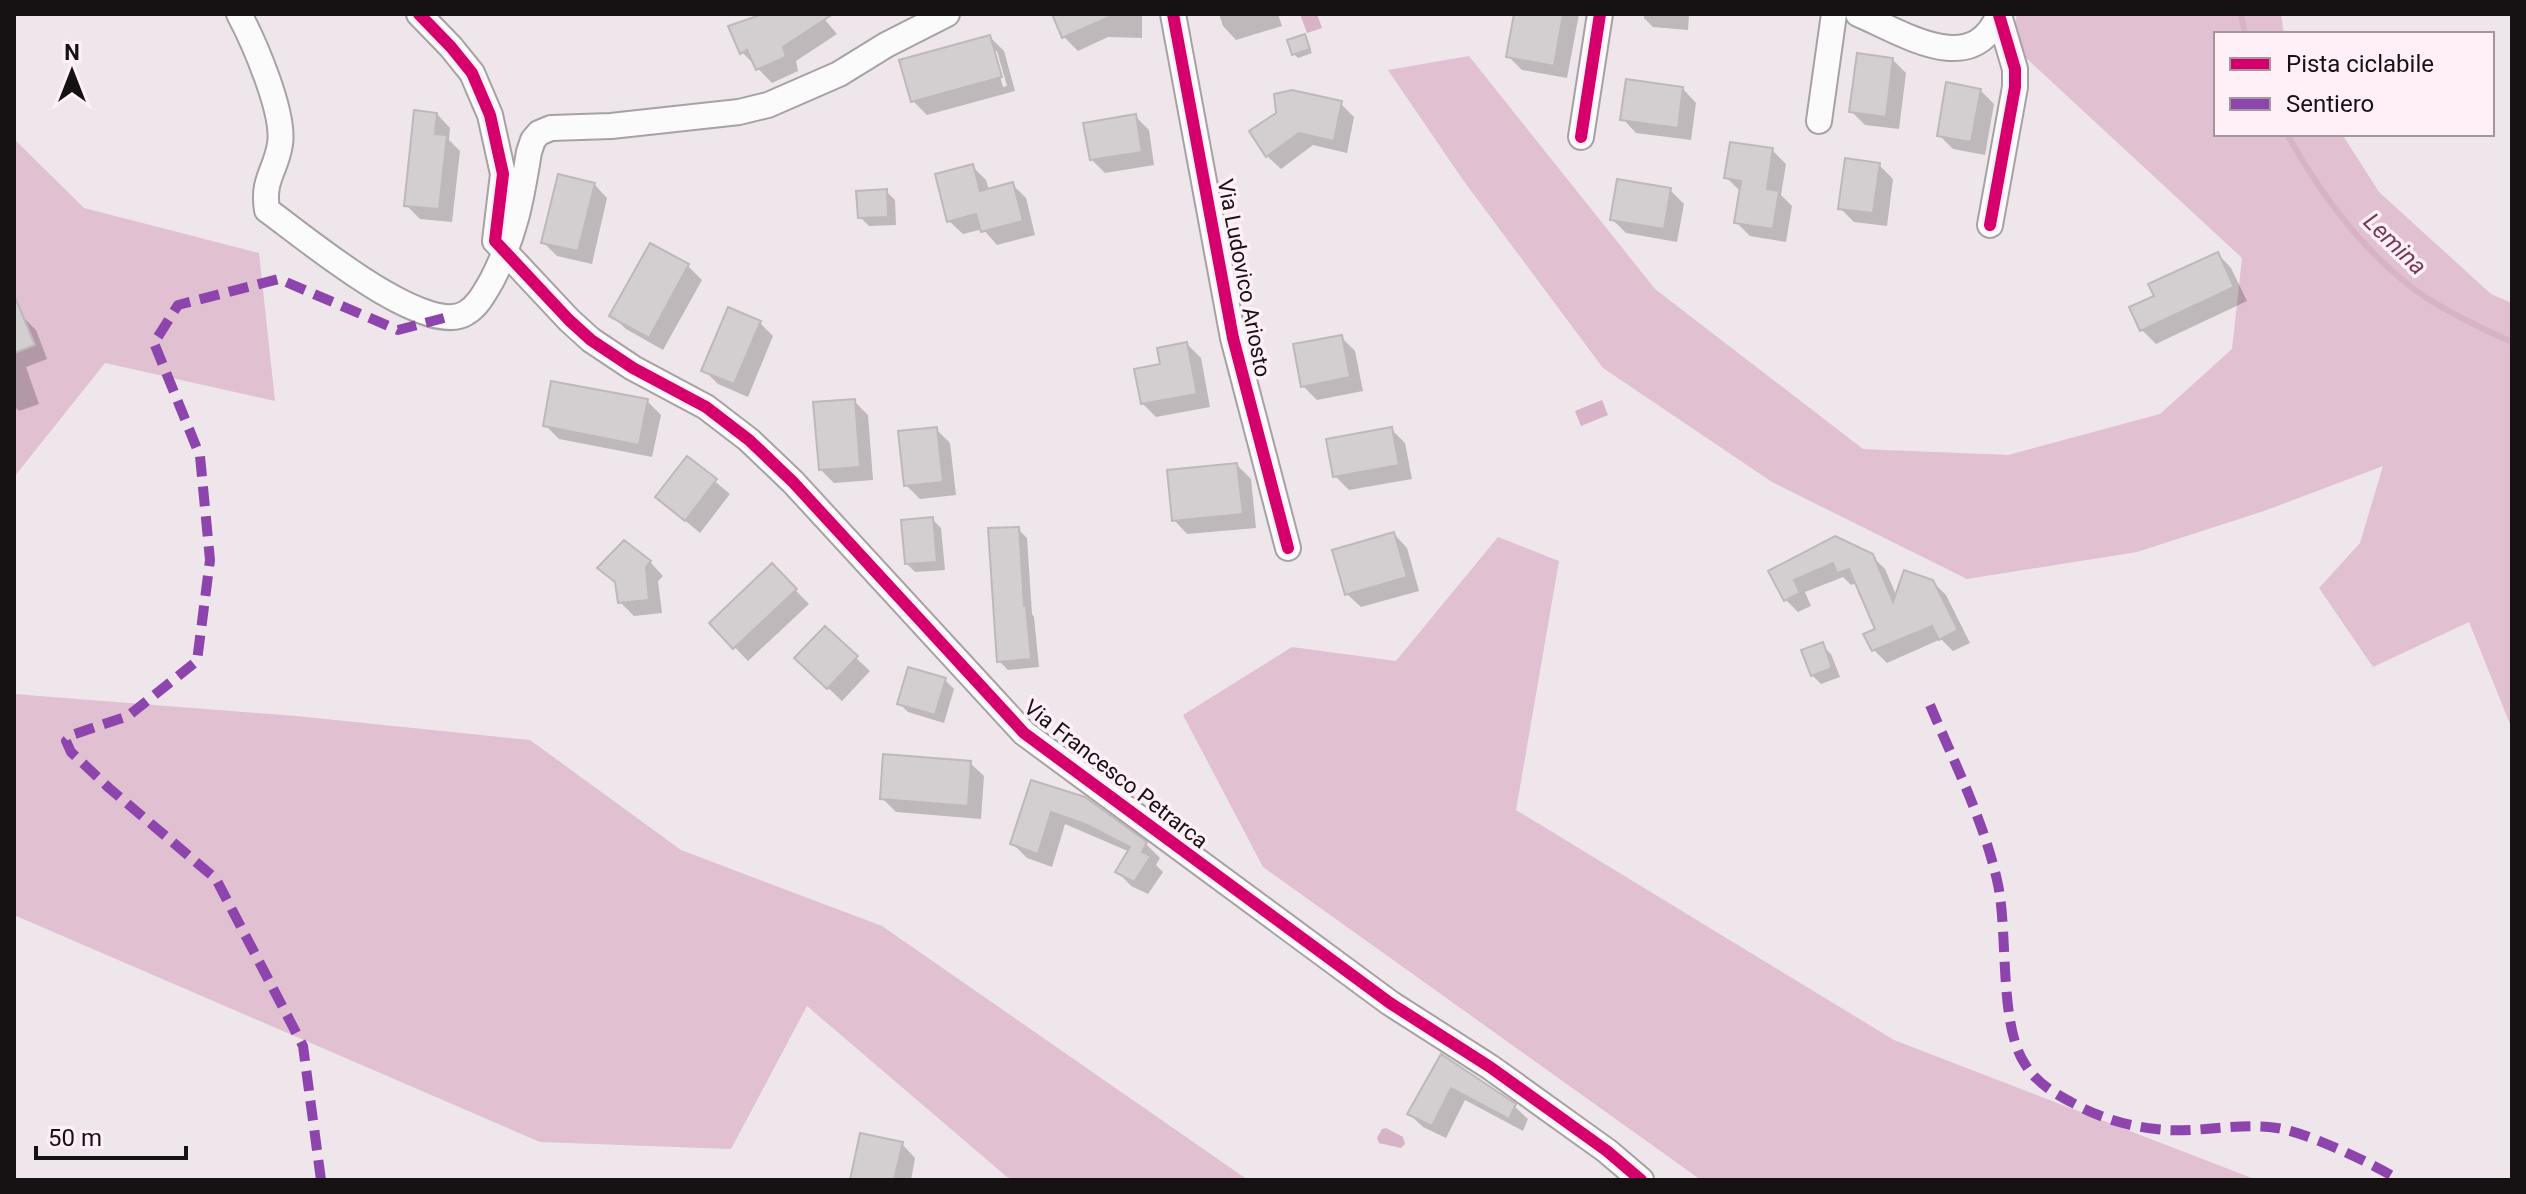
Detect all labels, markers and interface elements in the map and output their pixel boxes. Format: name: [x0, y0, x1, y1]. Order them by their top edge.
north arrow: [32, 32, 112, 112]
legend: [2214, 32, 2494, 136]
text: N: [64, 40, 80, 65]
text: Pista ciclabile: [2286, 50, 2434, 78]
text: Sentiero: [2286, 90, 2374, 118]
street label: Via Ludovico Ariosto: [1213, 177, 1275, 379]
water label: Lemina: [2358, 207, 2432, 281]
street label: Via Francesco Petrarca: [1019, 695, 1213, 853]
scale bar: [36, 1110, 186, 1160]
text: 50 m: [48, 1124, 102, 1152]

